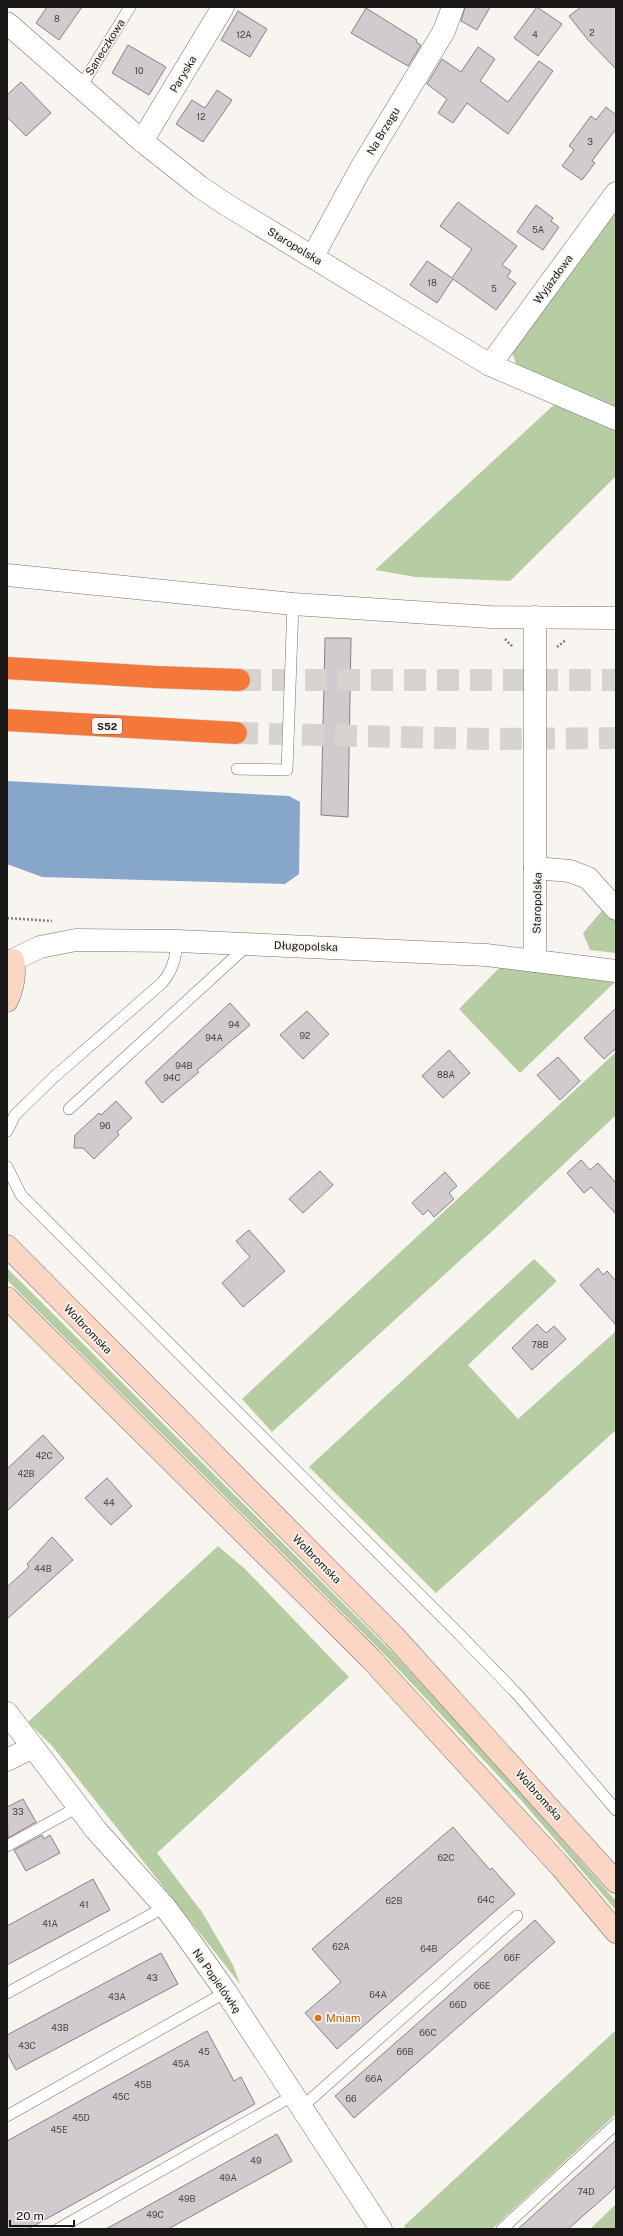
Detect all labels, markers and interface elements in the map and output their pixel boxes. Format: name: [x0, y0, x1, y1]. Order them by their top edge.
house number: 8: [54, 13, 60, 24]
street label: Saneczkowa: [83, 17, 127, 77]
house number: 2: [589, 27, 595, 38]
house number: 12A: [236, 29, 252, 40]
house number: 4: [532, 29, 538, 40]
street label: Paryska: [167, 53, 199, 95]
house number: 10: [134, 65, 144, 76]
street label: Na Brzegu: [364, 105, 402, 157]
house number: 12: [196, 111, 206, 122]
house number: 3: [587, 136, 593, 147]
house number: 5A: [532, 224, 545, 235]
street label: Staropolska: [266, 225, 324, 267]
street label: Wyjazdowa: [531, 252, 575, 306]
house number: 18: [427, 277, 437, 288]
house number: 5: [491, 283, 497, 294]
road number: S52: [92, 718, 122, 734]
street label: Staropolska: [530, 872, 544, 934]
street label: Długopolska: [274, 939, 338, 953]
house number: 94: [228, 1019, 240, 1030]
house number: 92: [300, 1030, 310, 1041]
house number: 94A: [205, 1032, 223, 1043]
house number: 94B: [175, 1060, 193, 1071]
house number: 88A: [437, 1069, 456, 1080]
house number: 94C: [163, 1072, 181, 1083]
house number: 96: [99, 1120, 111, 1131]
street label: Wolbromska: [62, 1302, 114, 1356]
house number: 78B: [531, 1339, 549, 1350]
house number: 42C: [35, 1450, 53, 1461]
house number: 42B: [17, 1468, 35, 1479]
house number: 44: [103, 1497, 115, 1508]
street label: Wolbromska: [290, 1532, 344, 1586]
house number: 44B: [34, 1563, 52, 1574]
street label: Wolbromska: [513, 1767, 565, 1823]
house number: 33: [12, 1806, 24, 1817]
house number: 62C: [437, 1852, 455, 1863]
house number: 64C: [477, 1894, 495, 1905]
house number: 62B: [385, 1895, 403, 1906]
house number: 41: [79, 1899, 89, 1910]
house number: 41A: [42, 1918, 58, 1929]
house number: 62A: [332, 1941, 350, 1952]
house number: 64B: [420, 1943, 438, 1954]
street label: Na Popielówkę: [190, 1947, 244, 2015]
house number: 66F: [504, 1952, 520, 1963]
house number: 43: [146, 1972, 158, 1983]
house number: 66E: [474, 1980, 491, 1991]
house number: 64A: [369, 1989, 387, 2000]
house number: 43A: [108, 1991, 126, 2002]
house number: 66D: [449, 1999, 467, 2010]
place label: Mniam: [326, 2012, 360, 2024]
marker: Mniam: [313, 2013, 323, 2023]
house number: 43B: [51, 2022, 69, 2033]
house number: 66C: [419, 2027, 437, 2038]
house number: 43C: [18, 2040, 36, 2051]
house number: 45: [198, 2046, 210, 2057]
house number: 66B: [396, 2046, 414, 2057]
house number: 45A: [172, 2058, 190, 2069]
house number: 66A: [365, 2073, 383, 2084]
house number: 45B: [134, 2079, 152, 2090]
house number: 45C: [112, 2091, 130, 2102]
house number: 66: [345, 2093, 357, 2104]
house number: 45D: [72, 2112, 90, 2123]
house number: 45E: [51, 2124, 68, 2135]
house number: 49: [250, 2155, 262, 2166]
house number: 49A: [219, 2172, 237, 2183]
house number: 74D: [577, 2186, 595, 2197]
house number: 49B: [178, 2193, 196, 2204]
scale bar: [10, 2202, 74, 2228]
text: 20 m: [16, 2209, 44, 2223]
house number: 49C: [146, 2209, 164, 2220]

